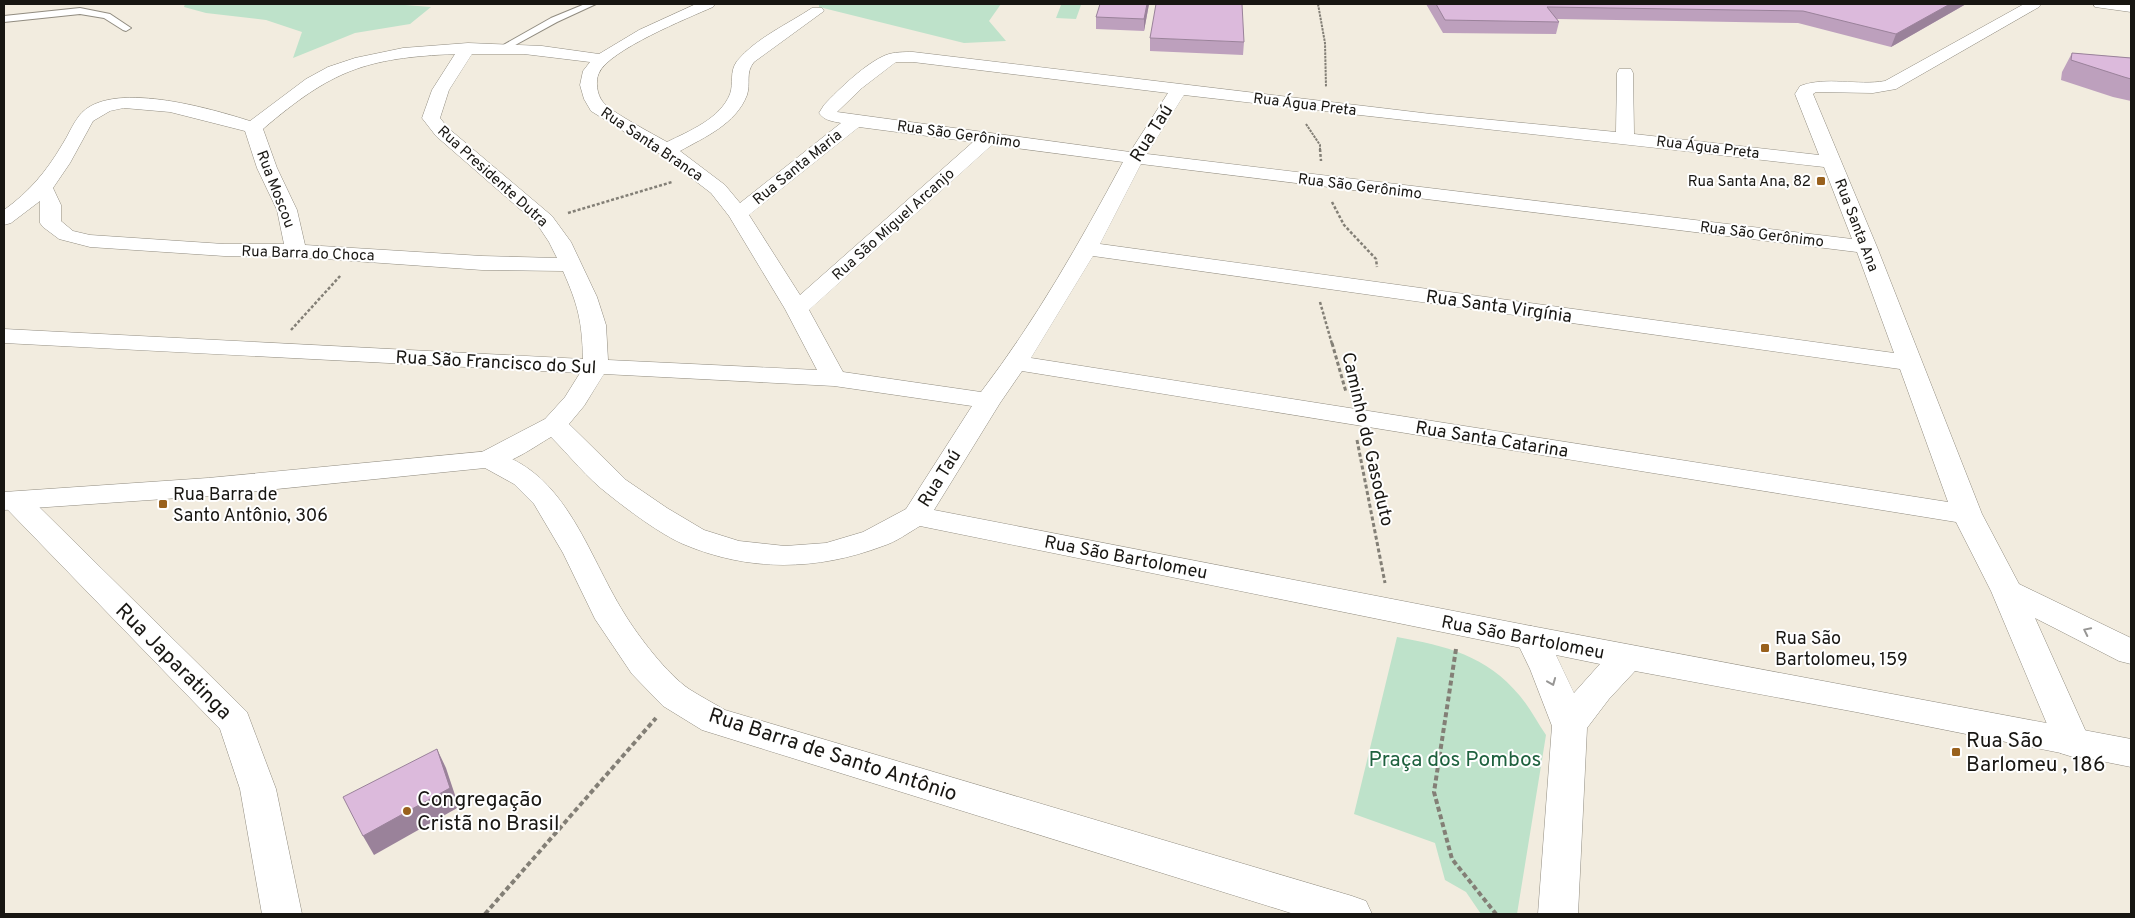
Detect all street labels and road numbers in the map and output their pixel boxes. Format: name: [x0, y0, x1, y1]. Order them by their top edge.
street label: Rua Água Preta: [1252, 89, 1358, 121]
street label: Rua Taú: [1126, 101, 1179, 167]
street label: Rua Santa Branca: [596, 104, 706, 186]
street label: Rua São Gerônimo: [896, 117, 1022, 154]
street label: Rua Presidente Dutra: [433, 122, 551, 232]
street label: Rua Santa Maria: [750, 126, 846, 210]
street label: Rua Água Preta: [1655, 132, 1761, 164]
street label: Rua Moscou: [251, 148, 298, 231]
street label: Rua São Miguel Arcanjo: [829, 165, 959, 285]
street label: Rua São Gerônimo: [1297, 170, 1423, 205]
street label: Rua Santa Ana: [1829, 176, 1882, 275]
street label: Rua São Gerônimo: [1699, 218, 1825, 253]
street label: Rua Barra do Choca: [241, 243, 375, 266]
street label: Rua Santa Virgínia: [1424, 286, 1573, 329]
street label: Rua São Francisco do Sul: [395, 347, 597, 380]
street label: Caminho do Gasoduto: [1335, 350, 1398, 529]
street label: Rua Santa Catarina: [1414, 417, 1570, 464]
street label: Rua Taú: [914, 446, 967, 512]
street label: Rua São Bartolomeu: [1042, 531, 1209, 586]
street label: Rua Japaratinga: [109, 598, 237, 726]
street label: Rua São Bartolomeu: [1439, 611, 1606, 666]
street label: Rua Barra de Santo Antônio: [705, 702, 960, 808]

